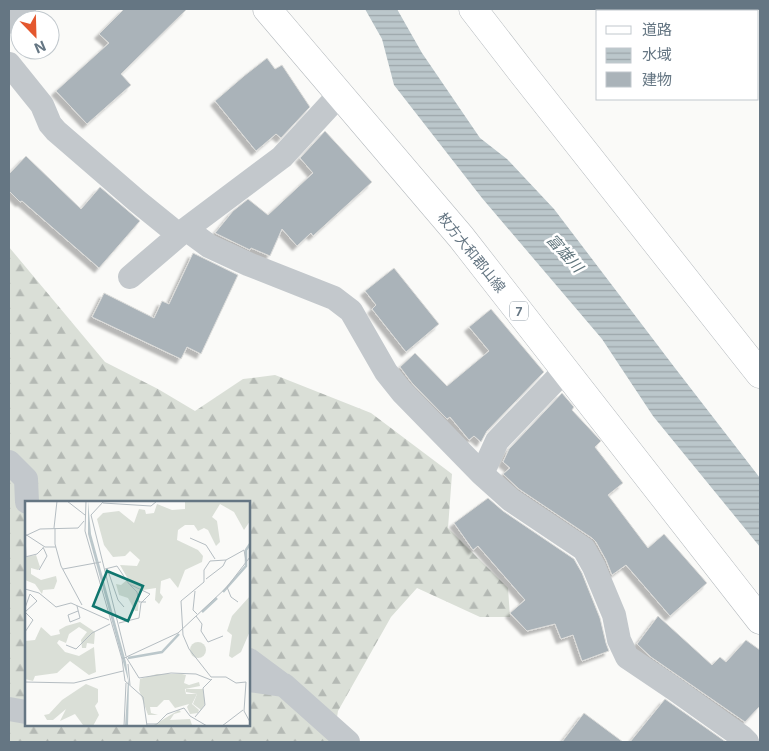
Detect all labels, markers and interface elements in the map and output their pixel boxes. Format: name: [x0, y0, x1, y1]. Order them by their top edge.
north arrow: [10, 10, 60, 60]
legend: [596, 10, 759, 100]
text: 道路: [642, 20, 672, 39]
text: N: [32, 38, 49, 57]
text: 水域: [642, 45, 672, 64]
text: 建物: [642, 70, 672, 89]
street label: 枚方大和郡山線: [435, 209, 509, 295]
water label: 富雄川: [543, 230, 588, 278]
road number: 7: [510, 302, 528, 321]
inset map: [25, 501, 250, 726]

